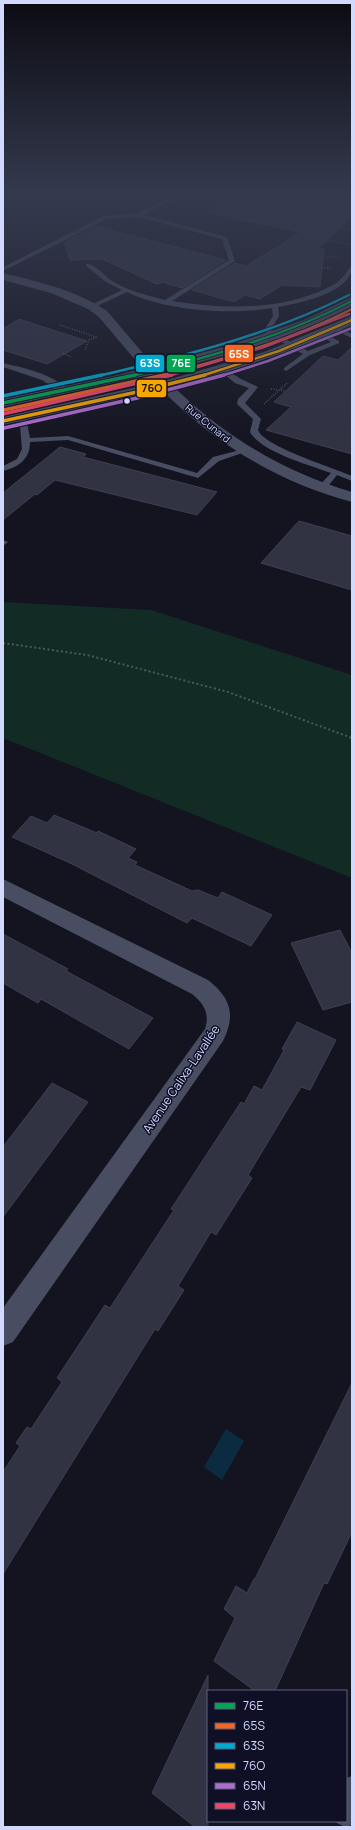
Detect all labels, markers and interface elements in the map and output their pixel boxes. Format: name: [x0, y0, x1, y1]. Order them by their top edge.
line badge: 65S: [224, 344, 254, 363]
text: 65S: [229, 346, 249, 361]
line badge: 63S: [135, 354, 165, 373]
line badge: 76E: [166, 354, 196, 373]
text: 63S: [140, 355, 160, 370]
text: 76E: [171, 355, 191, 370]
line badge: 76O: [136, 379, 167, 398]
text: 76O: [142, 380, 162, 395]
unlabelled marker: [122, 396, 132, 406]
street label: Rue Cunard: [183, 401, 233, 446]
street label: Avenue Calixa-Lavallée: [139, 1022, 223, 1136]
legend: [207, 1690, 347, 1822]
text: 76E: [243, 1697, 263, 1714]
text: 65S: [243, 1717, 265, 1734]
text: 63S: [243, 1737, 264, 1754]
text: 76O: [243, 1757, 265, 1774]
text: 65N: [243, 1777, 266, 1794]
text: 63N: [243, 1797, 265, 1814]

